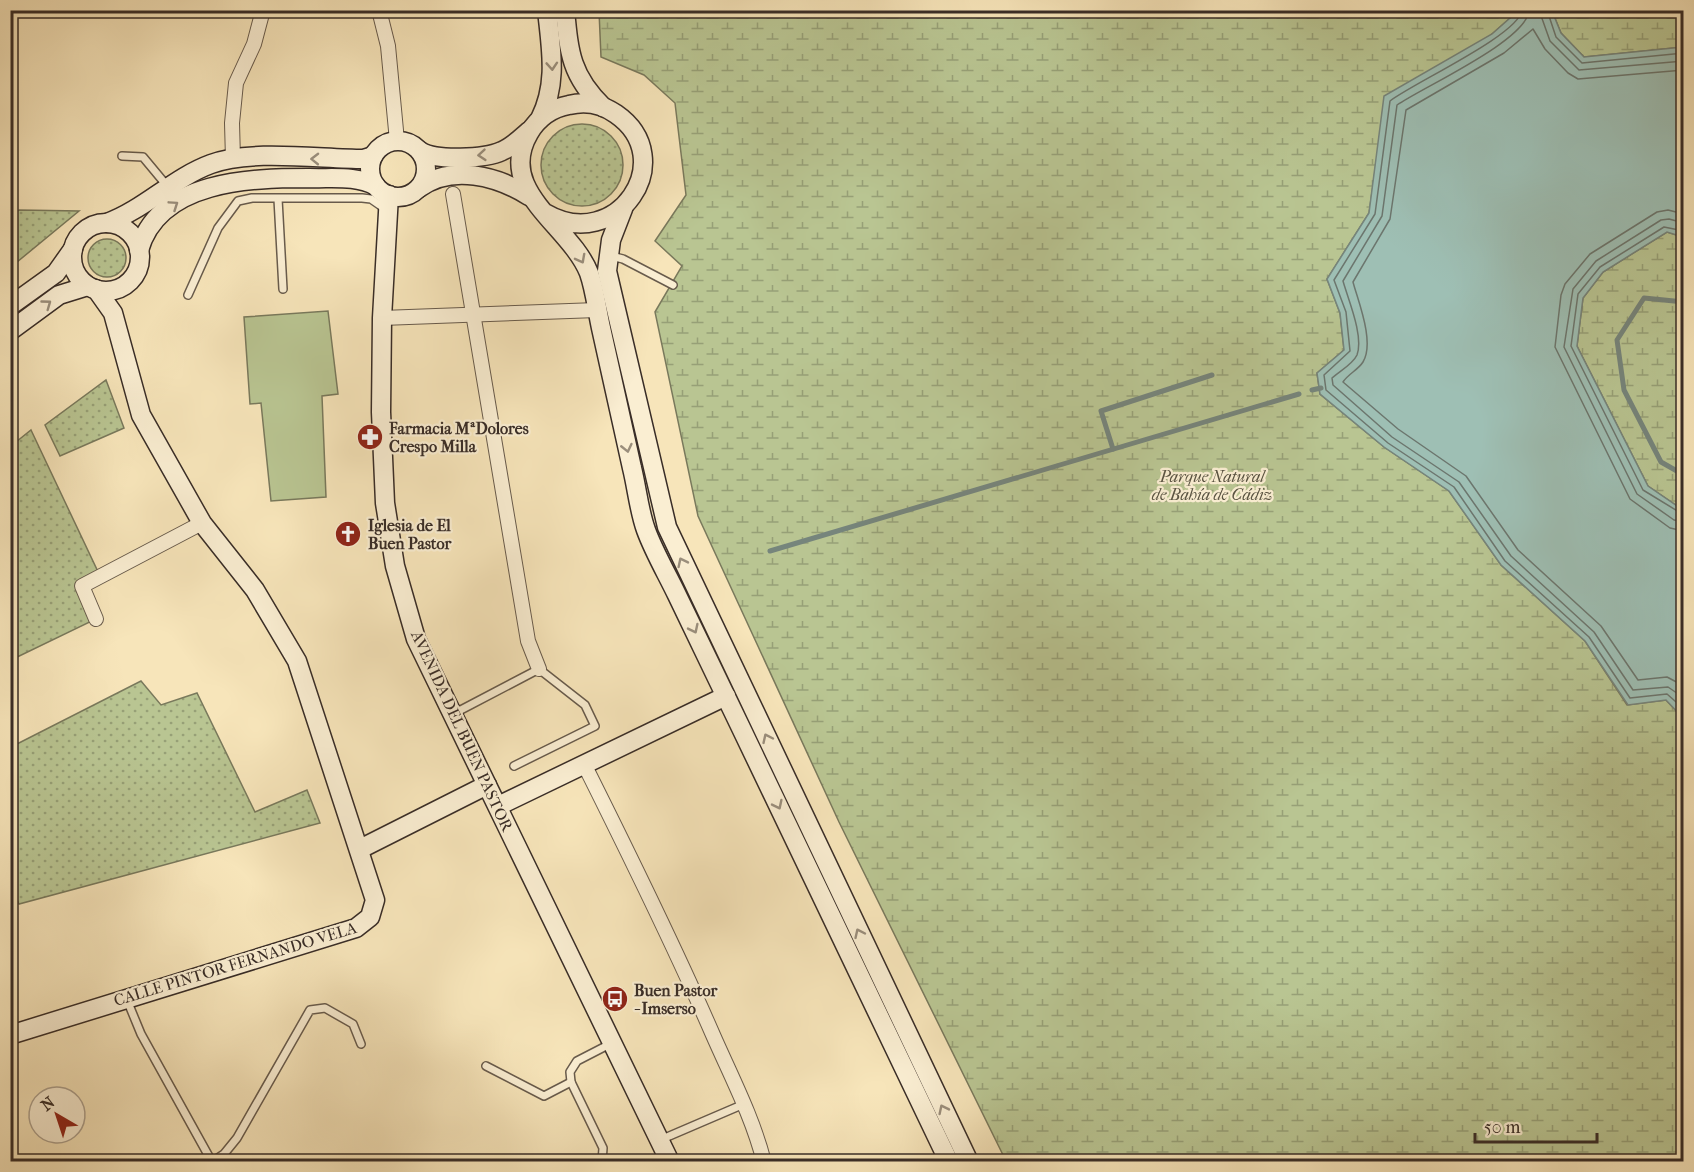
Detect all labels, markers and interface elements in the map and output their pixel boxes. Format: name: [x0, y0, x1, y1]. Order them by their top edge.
one-way arrow: [545, 61, 558, 70]
one-way arrow: [478, 148, 487, 161]
one-way arrow: [310, 152, 319, 165]
one-way arrow: [168, 201, 179, 212]
one-way arrow: [574, 252, 585, 263]
one-way arrow: [40, 300, 51, 311]
place label: Farmacia MªDolores Crespo Milla: [388, 419, 529, 457]
pharmacy icon: Farmacia MªDolores Crespo Milla: [355, 422, 385, 452]
one-way arrow: [620, 442, 633, 452]
park label: Parque Natural de Bahía de Cádiz: [1152, 467, 1272, 504]
place label: Iglesia de El Buen Pastor: [368, 516, 453, 553]
church icon: Iglesia de El Buen Pastor: [333, 519, 363, 549]
one-way arrow: [678, 557, 690, 568]
one-way arrow: [687, 623, 699, 634]
street label: AVENIDA DEL BUEN PASTOR: [407, 627, 518, 836]
one-way arrow: [762, 733, 774, 744]
one-way arrow: [771, 799, 783, 810]
street label: CALLE PINTOR FERNANDO VELA: [111, 918, 359, 1010]
one-way arrow: [855, 928, 867, 939]
place label: Buen Pastor - Imserso: [634, 981, 719, 1018]
bus stop icon: Buen Pastor - Imserso: [600, 984, 630, 1014]
north arrow: [27, 1085, 87, 1145]
text: N: [37, 1092, 59, 1115]
one-way arrow: [939, 1104, 951, 1115]
scale bar: [1475, 1106, 1596, 1144]
text: 50 m: [1484, 1117, 1521, 1138]

